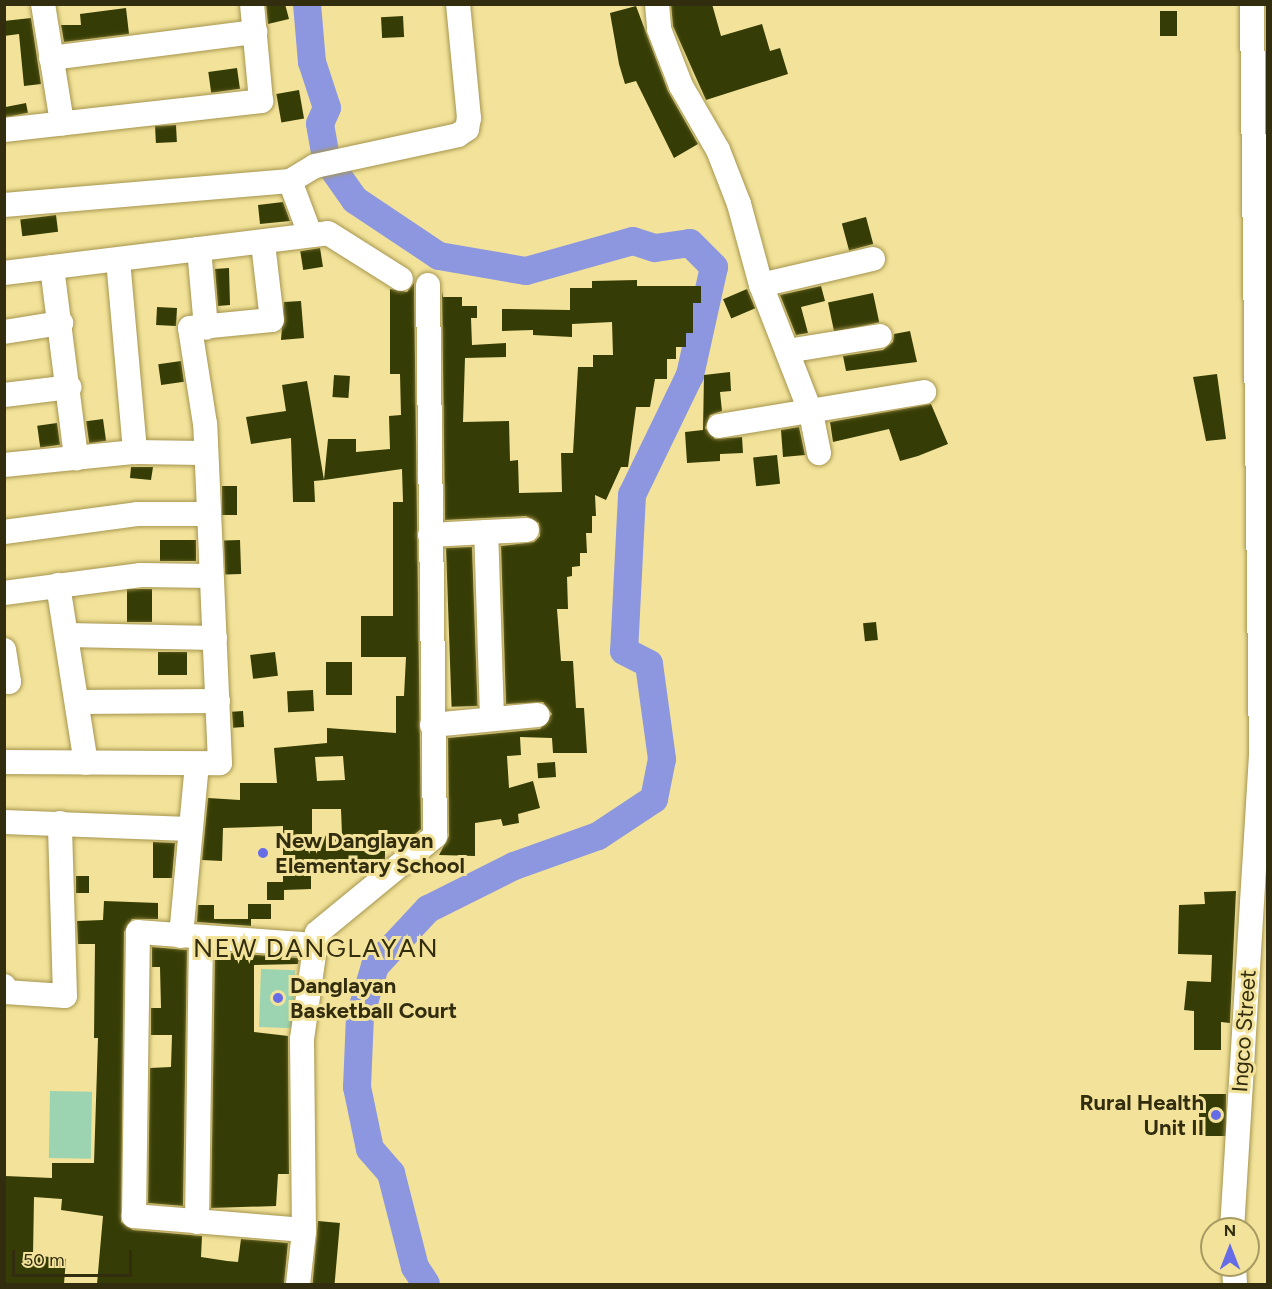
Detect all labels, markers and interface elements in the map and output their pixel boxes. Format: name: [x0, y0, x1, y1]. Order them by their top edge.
place label: New Danglayan Elementary School: [275, 827, 465, 878]
marker: New Danglayan Elementary School: [256, 846, 270, 860]
district label: NEW DANGLAYAN: [193, 933, 439, 965]
street label: Ingco Street: [1227, 969, 1261, 1093]
place label: Danglayan Basketball Court: [290, 972, 457, 1023]
marker: Danglayan Basketball Court: [271, 991, 285, 1005]
place label: Rural Health Unit II: [1079, 1089, 1204, 1140]
marker: Rural Health Unit II: [1209, 1108, 1223, 1122]
north arrow: [1200, 1217, 1260, 1277]
text: N: [1224, 1221, 1236, 1240]
scale bar: [15, 1238, 135, 1276]
text: 50 m: [23, 1249, 65, 1271]

